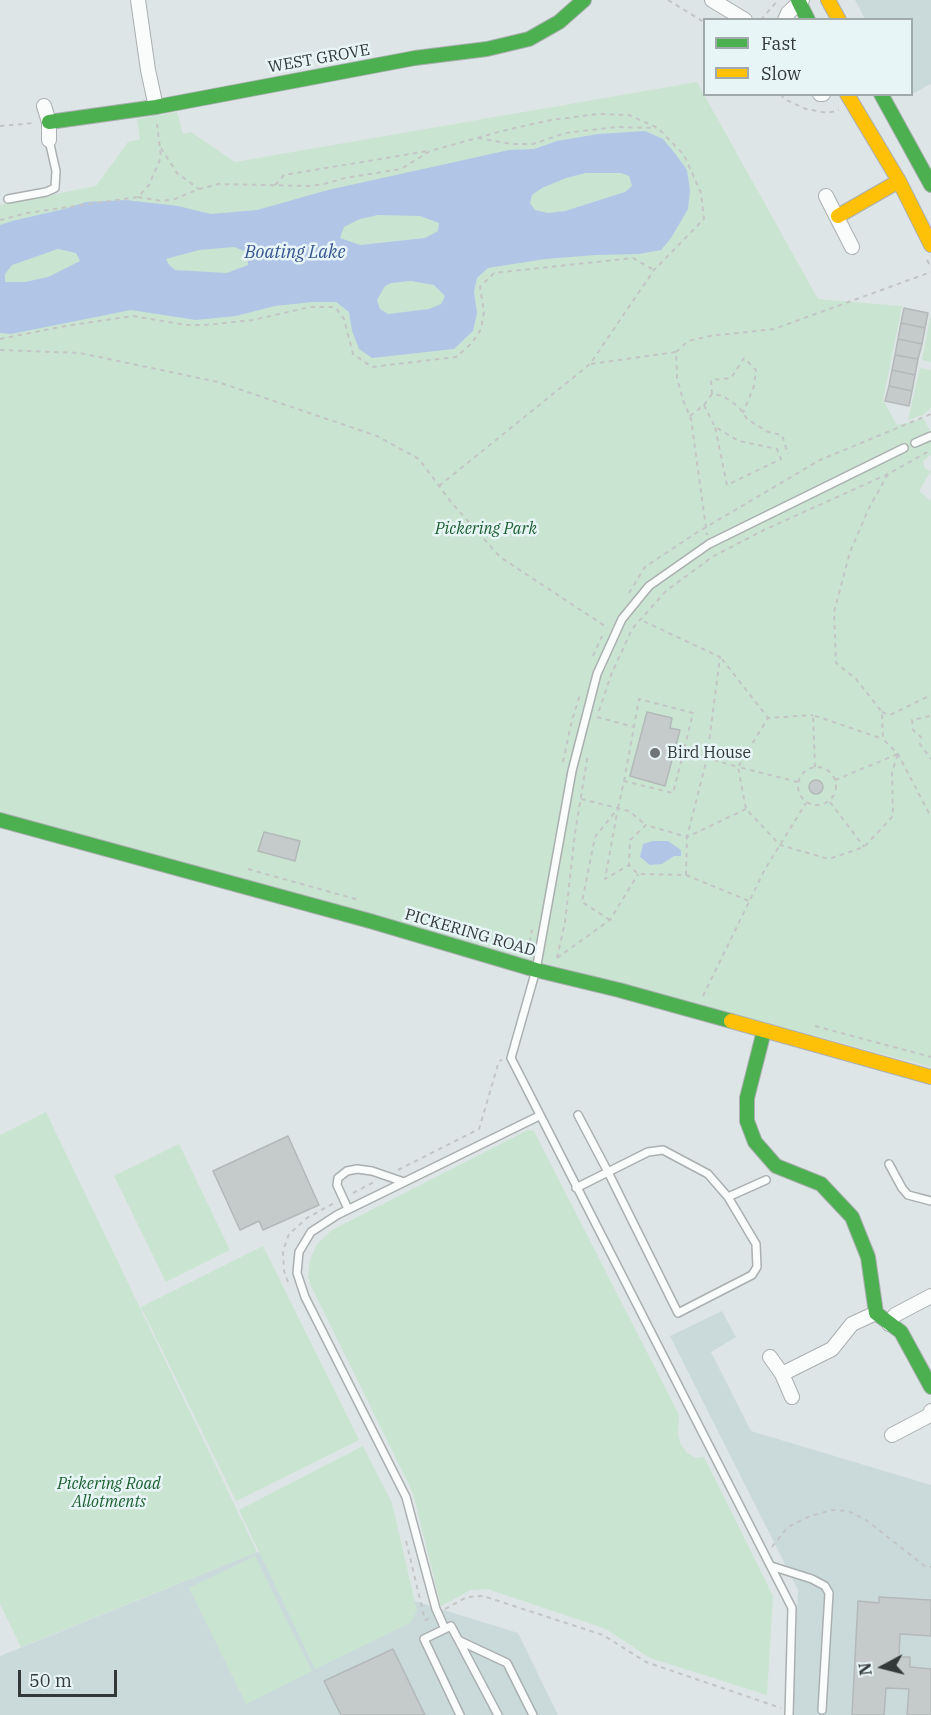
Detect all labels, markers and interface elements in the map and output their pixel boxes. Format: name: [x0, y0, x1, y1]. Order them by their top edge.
legend: [703, 18, 913, 96]
text: Fast: [761, 32, 796, 55]
street label: WEST GROVE: [267, 41, 371, 77]
text: Slow: [761, 62, 801, 85]
water label: Boating Lake: [245, 242, 345, 264]
park label: Pickering Park: [435, 519, 537, 539]
place label: Bird House: [667, 743, 751, 763]
marker: Bird House: [648, 746, 662, 760]
street label: PICKERING ROAD: [402, 905, 538, 961]
park label: Pickering Road Allotments: [57, 1474, 161, 1512]
north arrow: [853, 1637, 913, 1697]
scale bar: [21, 1658, 120, 1696]
text: N: [854, 1662, 876, 1677]
text: 50 m: [29, 1669, 72, 1692]

